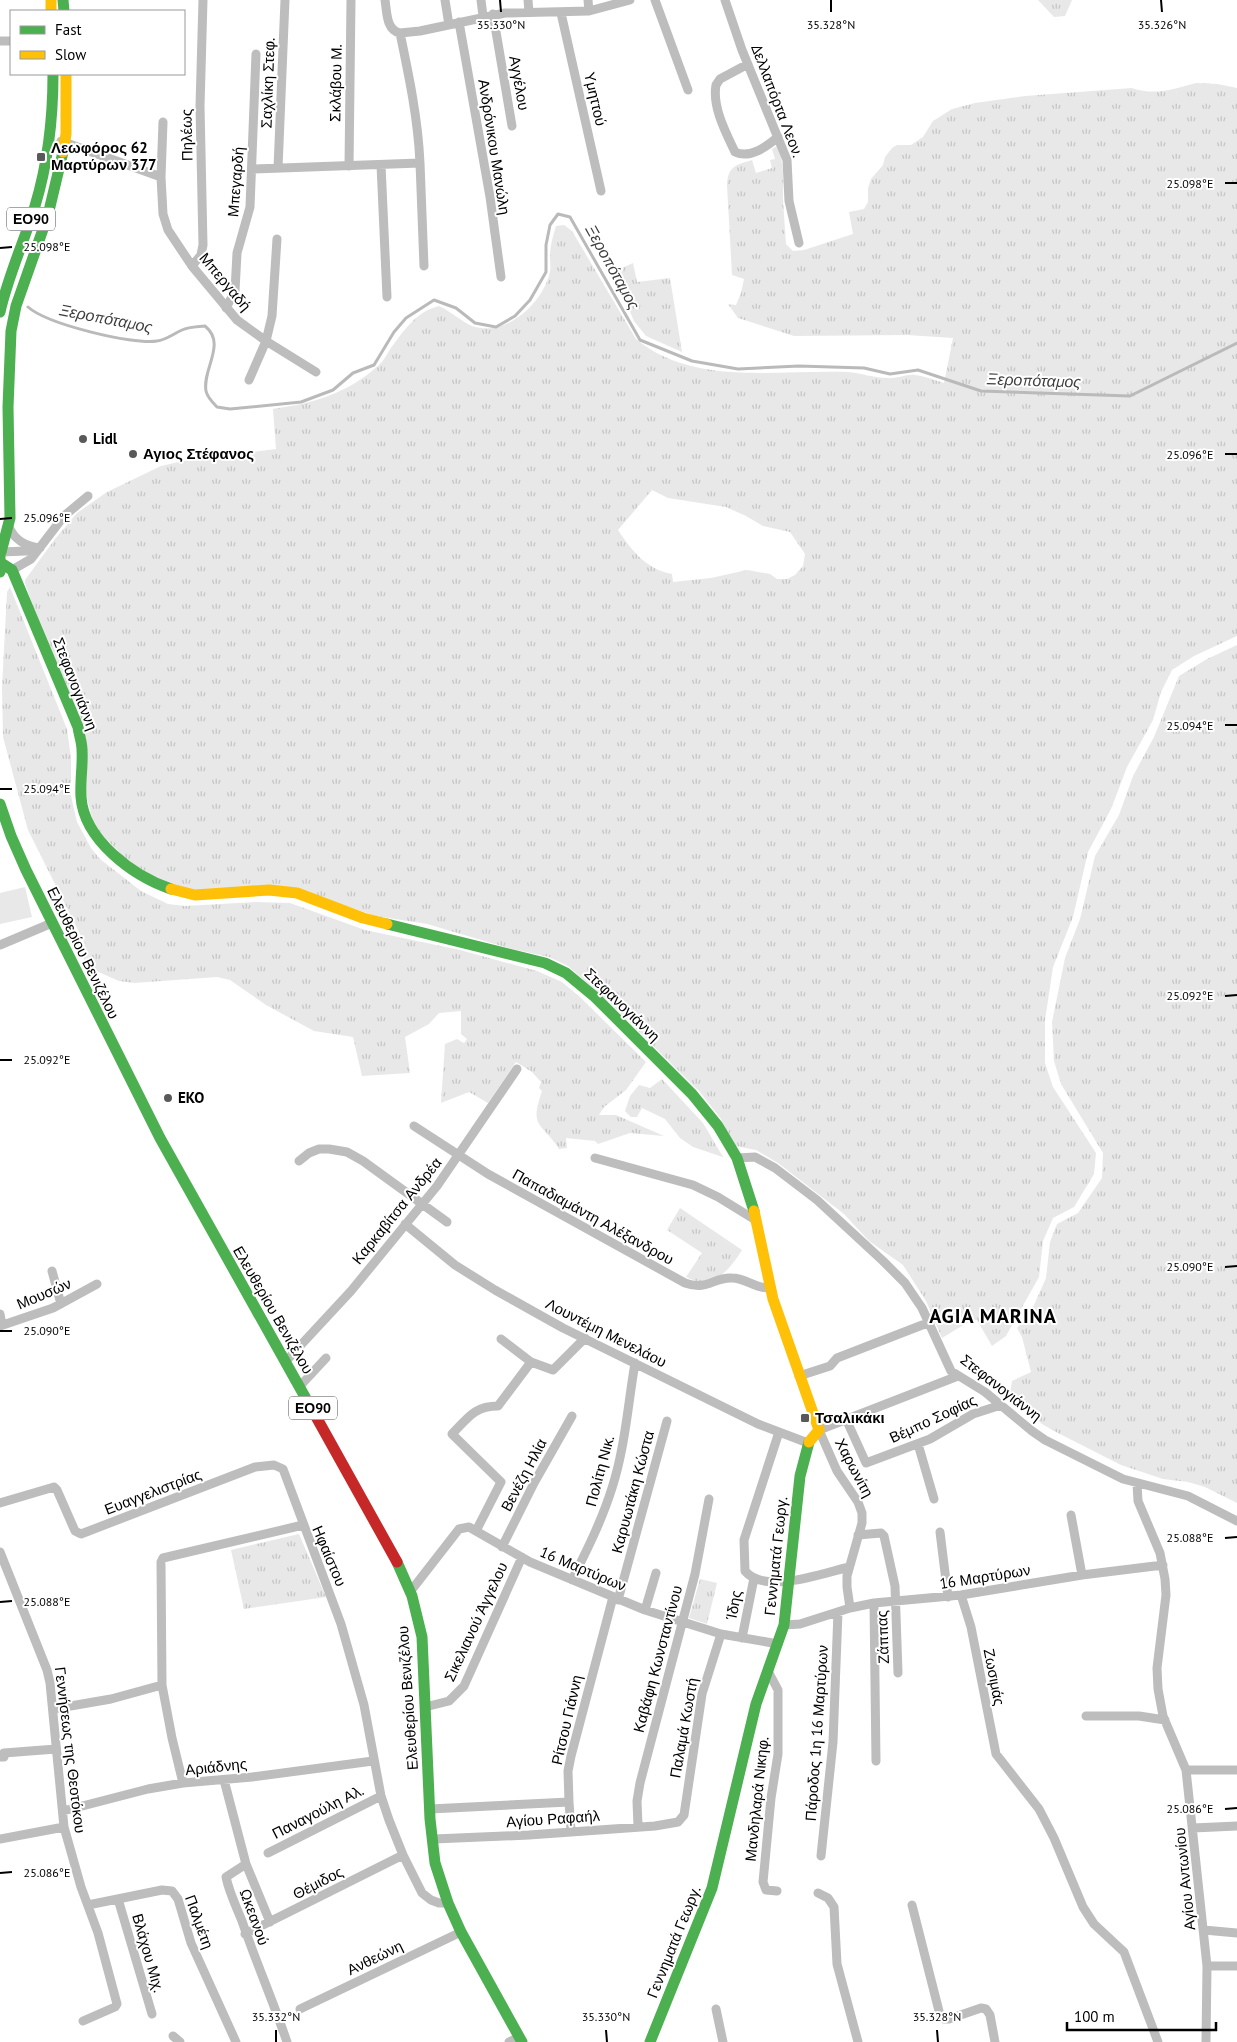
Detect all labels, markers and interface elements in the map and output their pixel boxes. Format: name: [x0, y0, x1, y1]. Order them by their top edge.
legend: [10, 10, 185, 75]
text: 35.330°N: [477, 17, 525, 32]
text: 35.328°N: [807, 17, 855, 32]
text: 35.326°N: [1138, 17, 1186, 32]
text: Fast: [55, 20, 82, 39]
street label: Σαχλίκη Στεφ.: [256, 37, 279, 129]
street label: Δελλαπόρτα Λεον.: [747, 42, 808, 160]
street label: Σκλάβου Μ.: [325, 44, 346, 122]
text: Slow: [55, 45, 86, 64]
street label: Αγγέλου: [505, 54, 534, 112]
street label: Υμηττού: [580, 70, 611, 128]
street label: Ανδρόνικου Μανώλη: [474, 78, 515, 216]
street label: Πηλέως: [177, 109, 196, 161]
place label: Λεωφόρος 62 Μαρτύρων 377: [51, 138, 157, 174]
street label: Μπεγαρδή: [223, 146, 248, 218]
marker: Λεωφόρος 62 Μαρτύρων 377: [35, 151, 47, 163]
text: 25.098°E: [1167, 176, 1213, 191]
road number: ΕΟ90: [7, 208, 55, 230]
water label: Ξεροπόταμος: [581, 220, 645, 313]
text: 25.098°E: [24, 239, 70, 254]
street label: Μπεργαδή: [195, 249, 255, 315]
water label: Ξεροπόταμος: [57, 299, 154, 337]
water label: Ξεροπόταμος: [986, 368, 1082, 392]
place label: Lidl: [93, 429, 118, 448]
marker: Lidl: [77, 433, 89, 445]
place label: Αγιος Στέφανος: [143, 444, 254, 463]
text: 25.096°E: [1167, 447, 1213, 462]
marker: Αγιος Στέφανος: [127, 448, 139, 460]
text: 25.096°E: [24, 510, 70, 525]
street label: Στεφανογιάννη: [49, 635, 102, 733]
text: 25.094°E: [1167, 718, 1213, 733]
text: 25.094°E: [24, 781, 70, 796]
street label: Ελευθερίου Βενιζέλου: [43, 884, 124, 1022]
street label: Στεφανογιάννη: [580, 964, 664, 1046]
text: 25.092°E: [1167, 988, 1213, 1003]
text: 25.092°E: [24, 1052, 70, 1067]
place label: EKO: [178, 1088, 204, 1107]
marker: EKO: [162, 1092, 174, 1104]
street label: Καρκαβίτσα Ανδρέα: [348, 1153, 446, 1268]
street label: Παπαδιαμάντη Αλέξανδρου: [509, 1164, 677, 1269]
street label: Ελευθερίου Βενιζέλου: [229, 1242, 318, 1377]
text: 25.090°E: [1167, 1259, 1213, 1274]
street label: Μουσών: [14, 1274, 74, 1314]
street label: Λουντέμη Μενελάου: [543, 1294, 670, 1371]
district label: AGIA MARINA: [929, 1303, 1057, 1329]
text: 25.090°E: [24, 1323, 70, 1338]
street label: Στεφανογιάννη: [957, 1350, 1046, 1425]
street label: Βέμπο Σοφίας: [886, 1390, 979, 1447]
road number: ΕΟ90: [289, 1396, 337, 1420]
place label: Τσαλικάκι: [815, 1408, 885, 1427]
marker: Τσαλικάκι: [799, 1412, 811, 1424]
street label: Καρυωτάκη Κώστα: [607, 1428, 658, 1555]
street label: Πολίτη Νικ.: [581, 1433, 618, 1509]
street label: Βενέζη Ηλία: [496, 1435, 551, 1515]
street label: Χαρωνίτη: [831, 1435, 878, 1500]
street label: Ευαγγελιστρίας: [102, 1464, 204, 1519]
street label: Γεννηματά Γεωργ.: [760, 1496, 791, 1616]
street label: Ηφαίστου: [308, 1523, 351, 1589]
text: 25.088°E: [1167, 1530, 1213, 1545]
street label: 16 Μαρτύρων: [537, 1542, 629, 1595]
street label: Σικελιανού Άγγελου: [440, 1559, 512, 1685]
street label: 16 Μαρτύρων: [938, 1560, 1032, 1593]
street label: Καβάφη Κωνσταντίνου: [629, 1583, 686, 1734]
street label: Ίδης: [721, 1589, 746, 1622]
text: 25.088°E: [24, 1594, 70, 1609]
street label: Ζάππας: [872, 1610, 893, 1664]
street label: Ελευθερίου Βενιζέλου: [393, 1625, 422, 1771]
street label: Πάροδος 1η 16 Μαρτύρων: [801, 1644, 832, 1822]
street label: Ζωσιμάς: [980, 1647, 1009, 1707]
street label: Γεννήσεως της Θεοτόκου: [51, 1666, 90, 1834]
street label: Ρίτσου Γιάννη: [547, 1673, 586, 1767]
street label: Παλαμά Κωστή: [665, 1676, 702, 1780]
street label: Μανδηλαρά Νικηφ.: [740, 1736, 773, 1862]
street label: Αριάδνης: [184, 1754, 248, 1779]
street label: Παναγούλη Αλ.: [269, 1780, 367, 1843]
text: 25.086°E: [1167, 1801, 1213, 1816]
street label: Αγίου Ραφαήλ: [505, 1806, 601, 1831]
street label: Αγίου Αντωνίου: [1170, 1827, 1199, 1931]
street label: Θέμιδος: [289, 1862, 346, 1903]
text: 25.086°E: [24, 1865, 70, 1880]
street label: Γεννηματά Γεωργ.: [642, 1883, 705, 2001]
street label: Ωκεανού: [235, 1886, 273, 1948]
street label: Παλμέτη: [181, 1892, 218, 1952]
street label: Βλάχου Μιχ.: [128, 1911, 169, 1994]
street label: Ανθεώνη: [344, 1936, 406, 1979]
scale bar: [1067, 2000, 1216, 2032]
text: 100 m: [1074, 2007, 1115, 2026]
text: 35.332°N: [252, 2009, 300, 2024]
text: 35.330°N: [582, 2009, 630, 2024]
text: 35.328°N: [913, 2009, 961, 2024]

